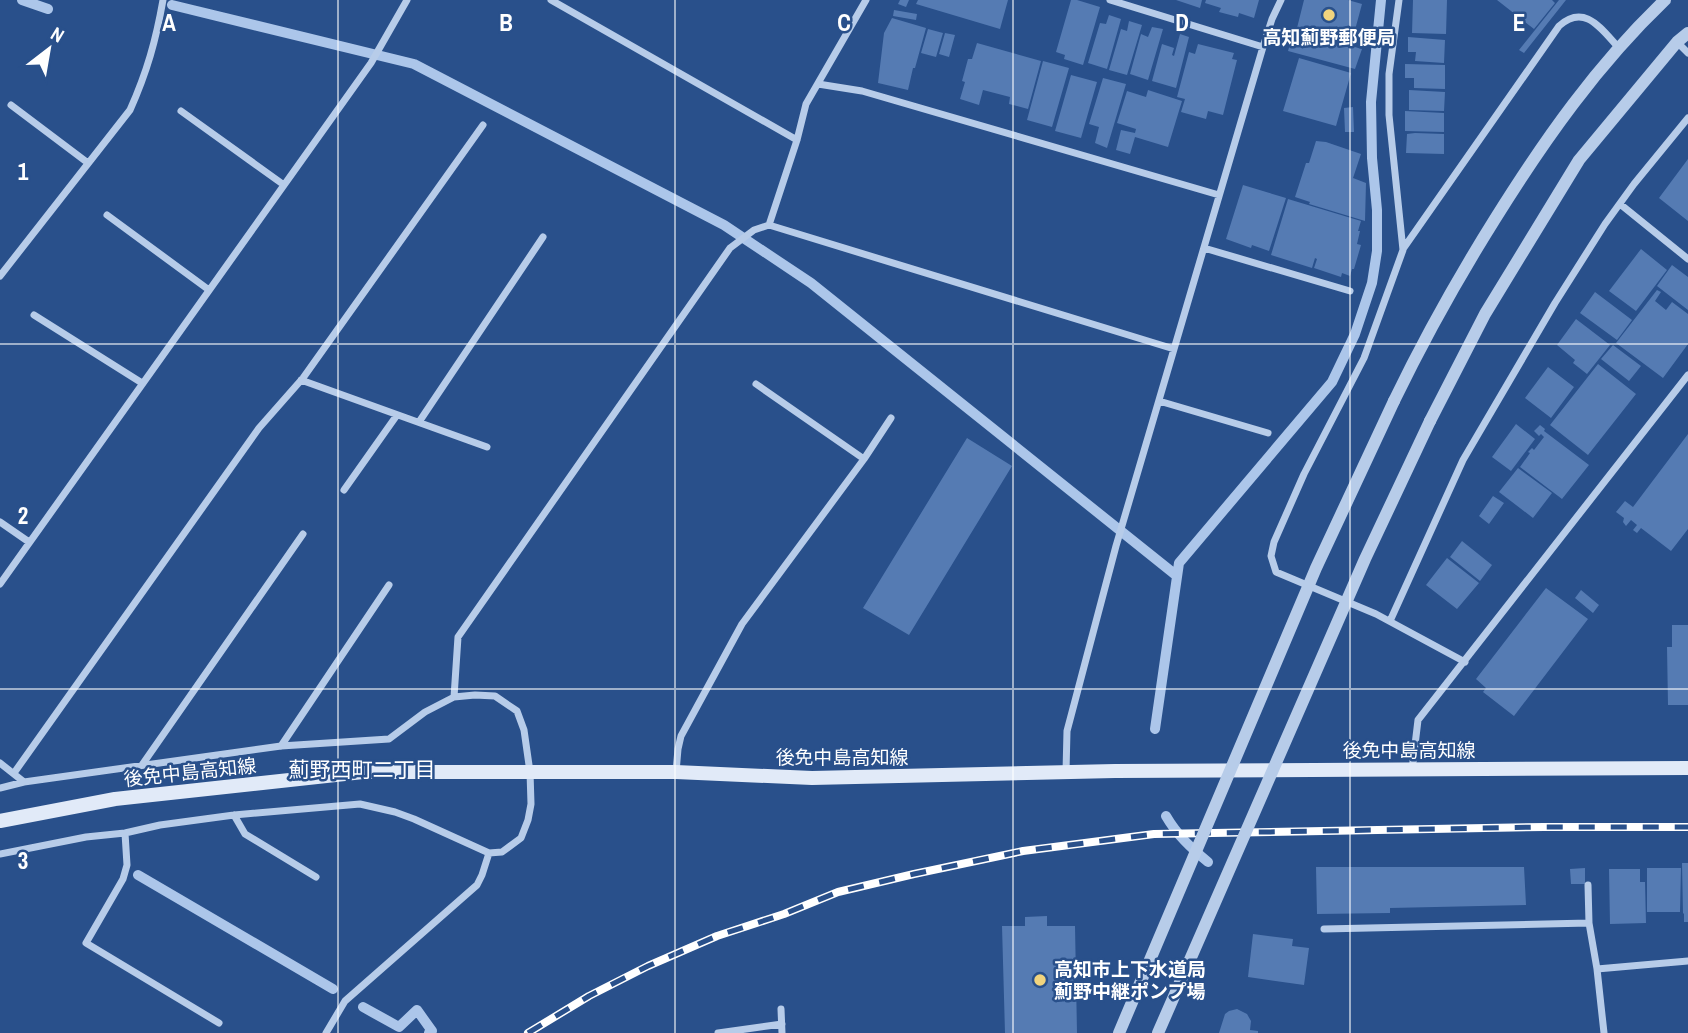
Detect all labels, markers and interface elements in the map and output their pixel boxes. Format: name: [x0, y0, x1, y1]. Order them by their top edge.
text: A: [162, 7, 176, 38]
text: B: [499, 7, 513, 38]
text: C: [837, 7, 851, 38]
text: D: [1175, 7, 1189, 38]
marker: 高知薊野郵便局: [1321, 7, 1337, 23]
text: E: [1513, 7, 1525, 38]
north arrow: [14, 14, 84, 84]
text: N: [46, 20, 69, 48]
place label: 高知薊野郵便局: [1262, 24, 1396, 50]
text: 1: [18, 156, 29, 187]
text: 2: [18, 500, 28, 531]
street label: 後免中島高知線: [1342, 737, 1476, 763]
street label: 後免中島高知線: [775, 744, 909, 770]
street label: 後免中島高知線: [122, 752, 258, 792]
district label: 薊野西町二丁目: [289, 755, 436, 784]
text: 3: [18, 845, 28, 876]
place label: 高知市上下水道局 薊野中継ポンプ場: [1054, 956, 1206, 1004]
marker: 高知市上下水道局 薊野中継ポンプ場: [1032, 972, 1048, 988]

